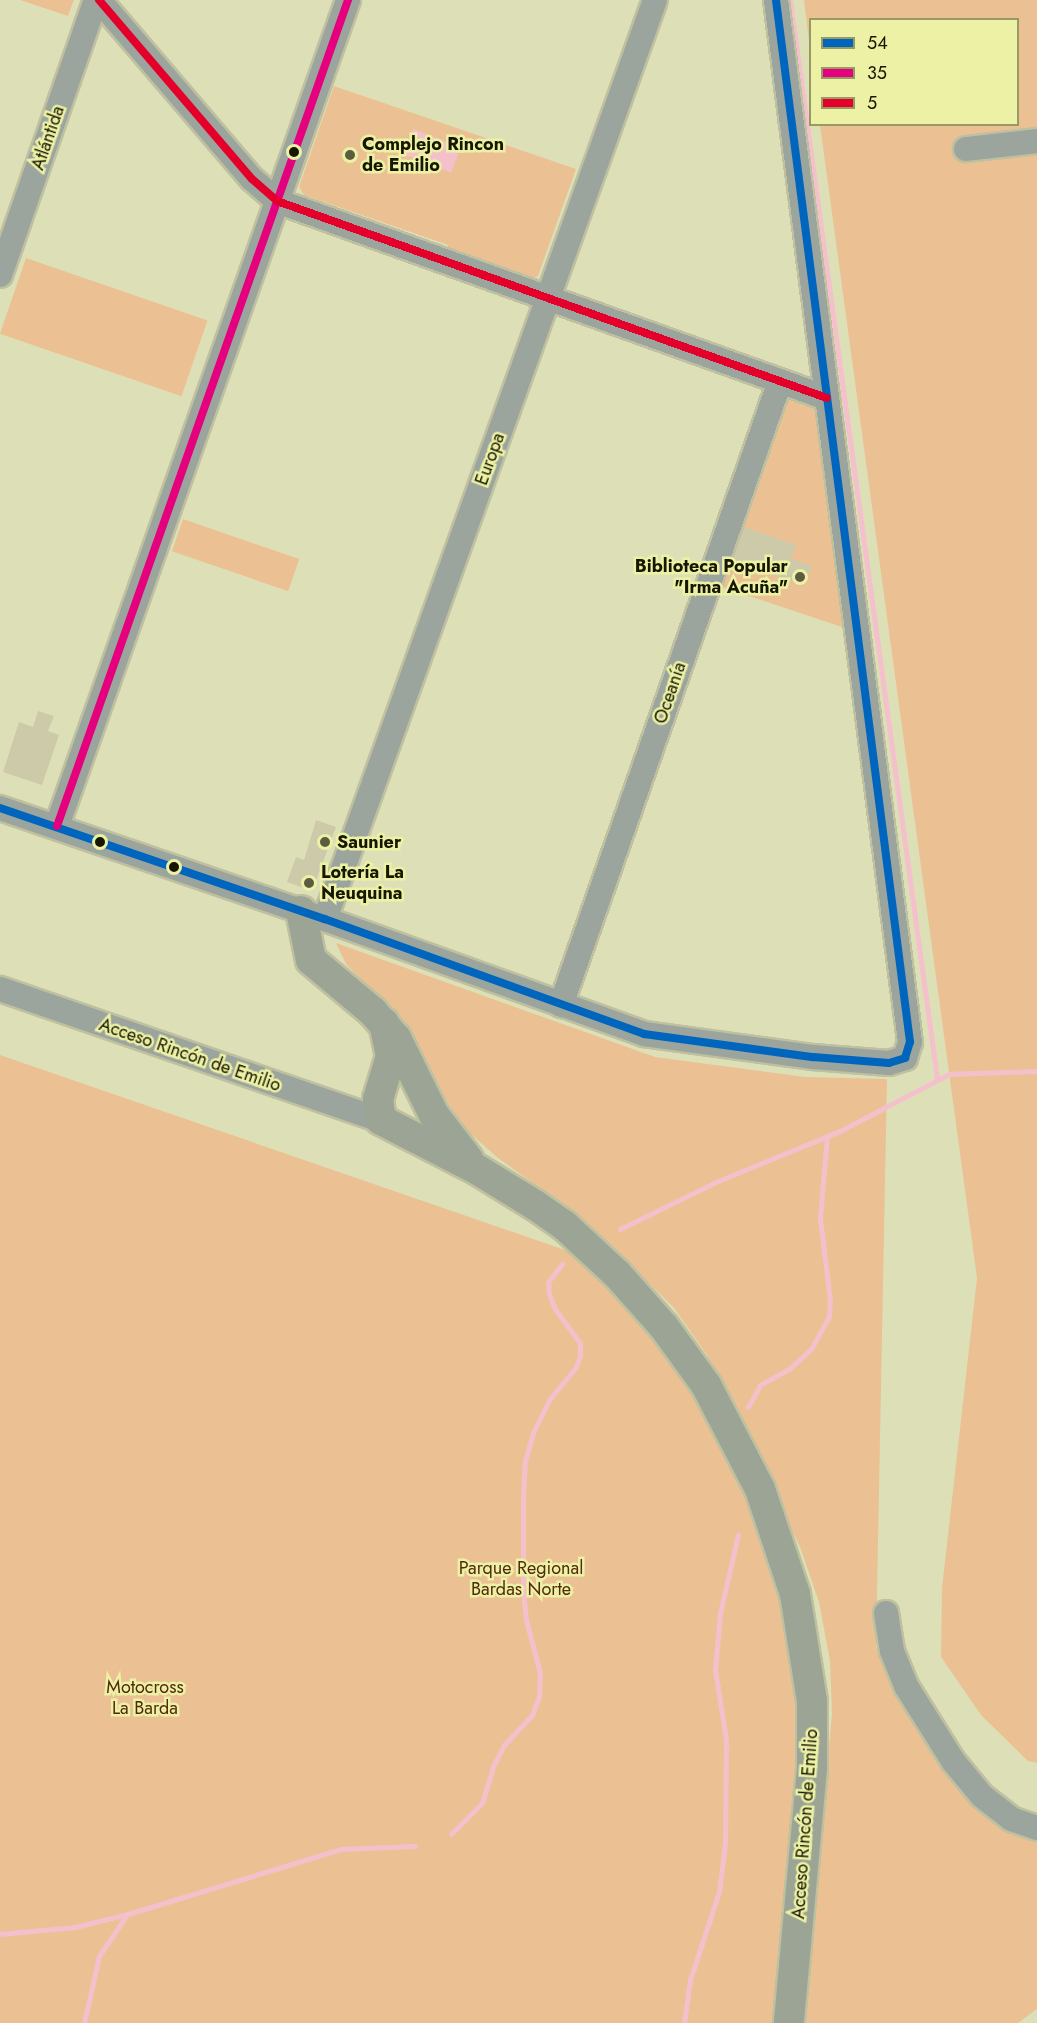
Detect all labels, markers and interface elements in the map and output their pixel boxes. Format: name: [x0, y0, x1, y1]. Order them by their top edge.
legend: [809, 18, 1019, 126]
text: 54: [867, 30, 888, 56]
text: 35: [867, 60, 887, 86]
text: 5: [867, 90, 877, 116]
street label: Atlántida: [27, 103, 69, 173]
place label: Complejo Rincon de Emilio: [362, 134, 504, 176]
unlabelled marker: [288, 146, 300, 158]
marker: Complejo Rincon de Emilio: [343, 148, 357, 162]
street label: Europa: [471, 430, 509, 488]
place label: Biblioteca Popular "Irma Acuña": [635, 556, 788, 598]
marker: Biblioteca Popular "Irma Acuña": [793, 570, 807, 584]
street label: Oceanía: [649, 659, 691, 727]
place label: Saunier: [337, 831, 401, 853]
marker: Saunier: [318, 835, 332, 849]
unlabelled marker: [94, 836, 106, 848]
unlabelled marker: [168, 861, 180, 873]
place label: Lotería La Neuquina: [321, 862, 404, 904]
marker: Lotería La Neuquina: [302, 876, 316, 890]
street label: Acceso Rincón de Emilio: [96, 1014, 284, 1096]
park label: Parque Regional Bardas Norte: [459, 1558, 583, 1600]
park label: Motocross La Barda: [106, 1677, 184, 1720]
street label: Acceso Rincón de Emilio: [788, 1728, 822, 1920]

